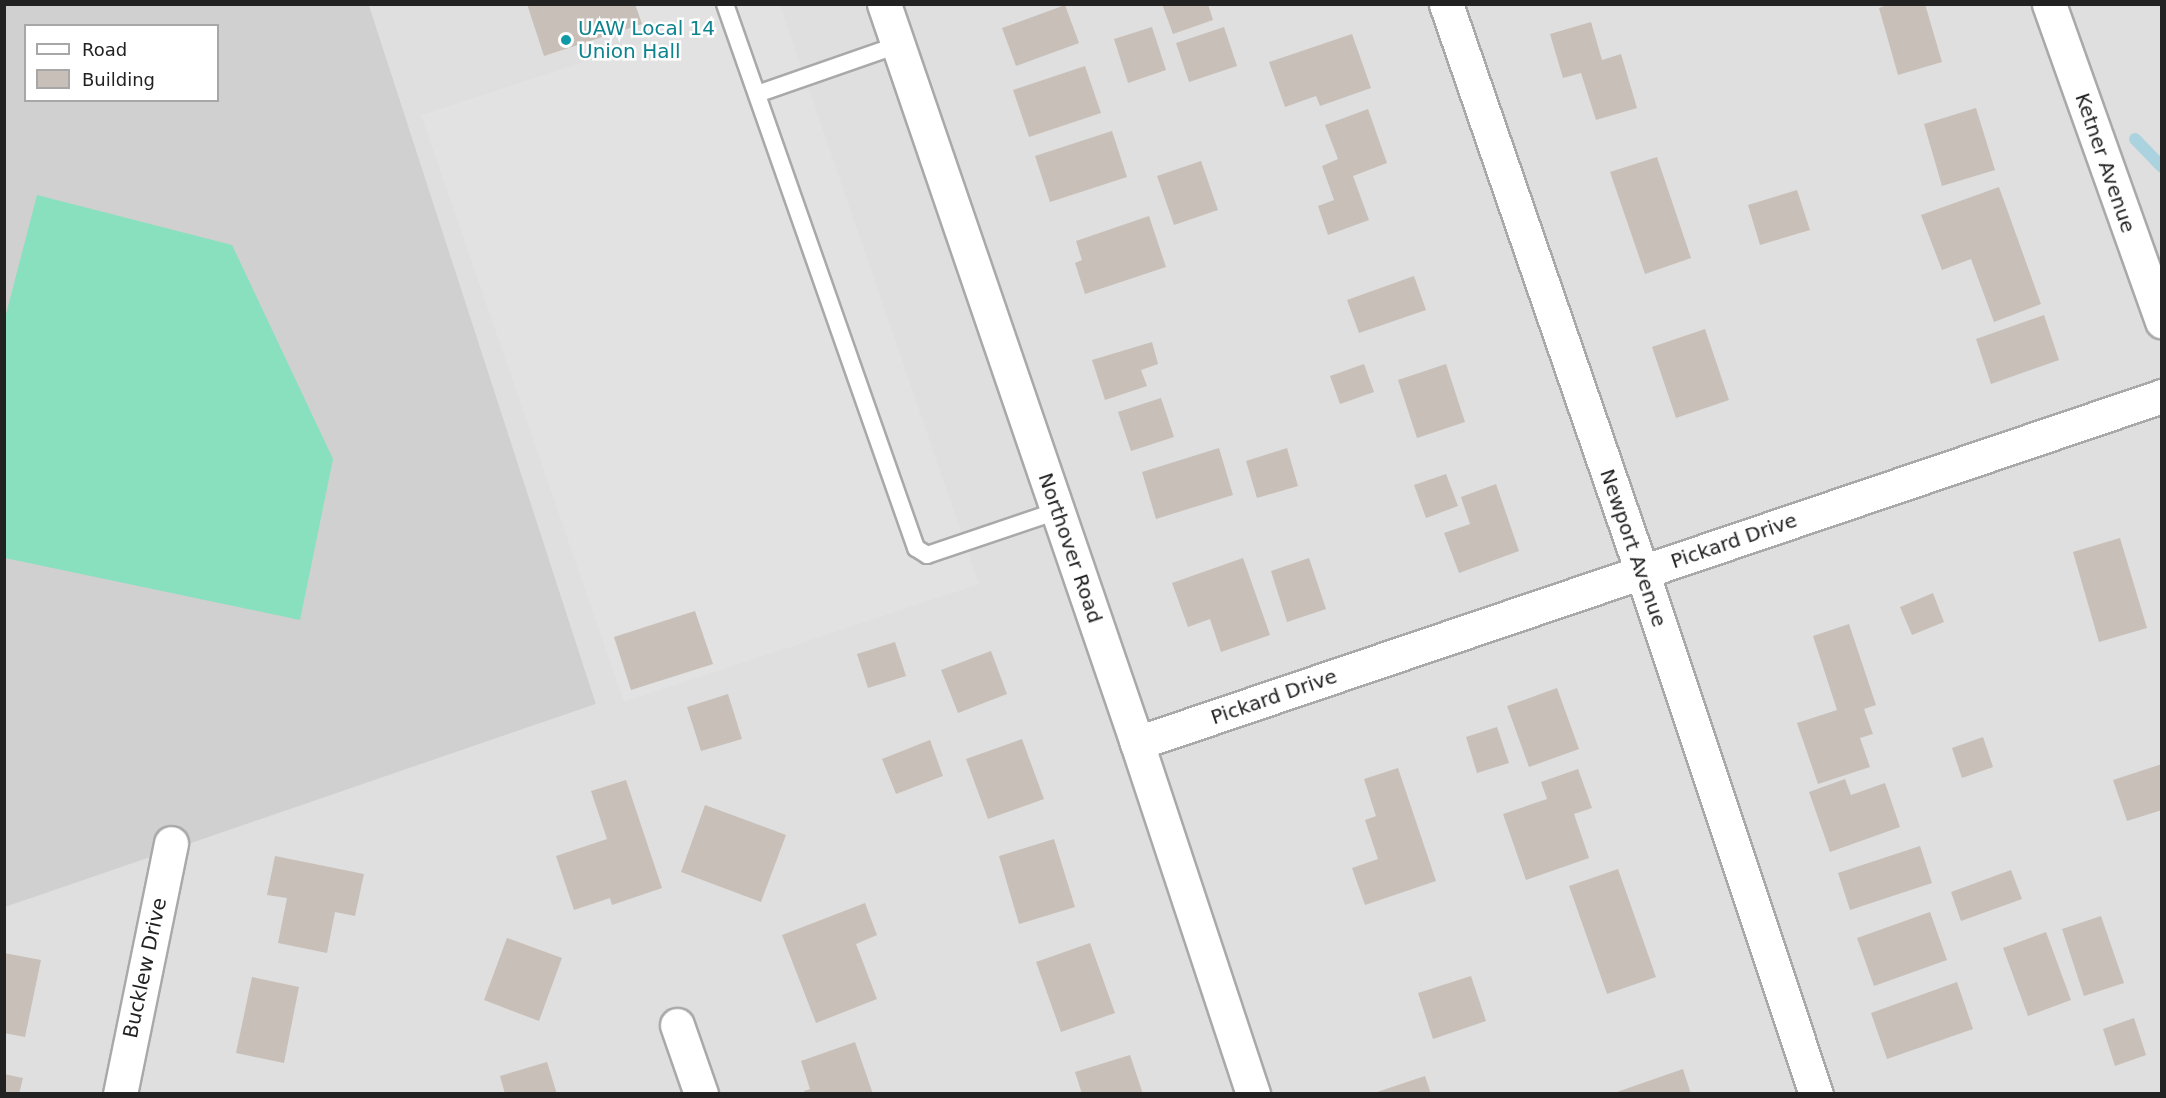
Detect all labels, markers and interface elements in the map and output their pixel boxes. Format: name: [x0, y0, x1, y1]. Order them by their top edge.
place label: UAW Local 14 Union Hall: [578, 16, 715, 63]
legend: [24, 24, 219, 102]
marker: UAW Local 14 Union Hall: [559, 33, 573, 47]
text: Road: [82, 39, 127, 60]
text: Building: [82, 69, 155, 90]
street label: Ketner Avenue: [2070, 90, 2140, 236]
street label: Newport Avenue: [1595, 466, 1671, 630]
street label: Northover Road: [1033, 470, 1107, 626]
street label: Pickard Drive: [1668, 508, 1800, 574]
street label: Pickard Drive: [1208, 664, 1340, 730]
street label: Bucklew Drive: [118, 896, 172, 1040]

